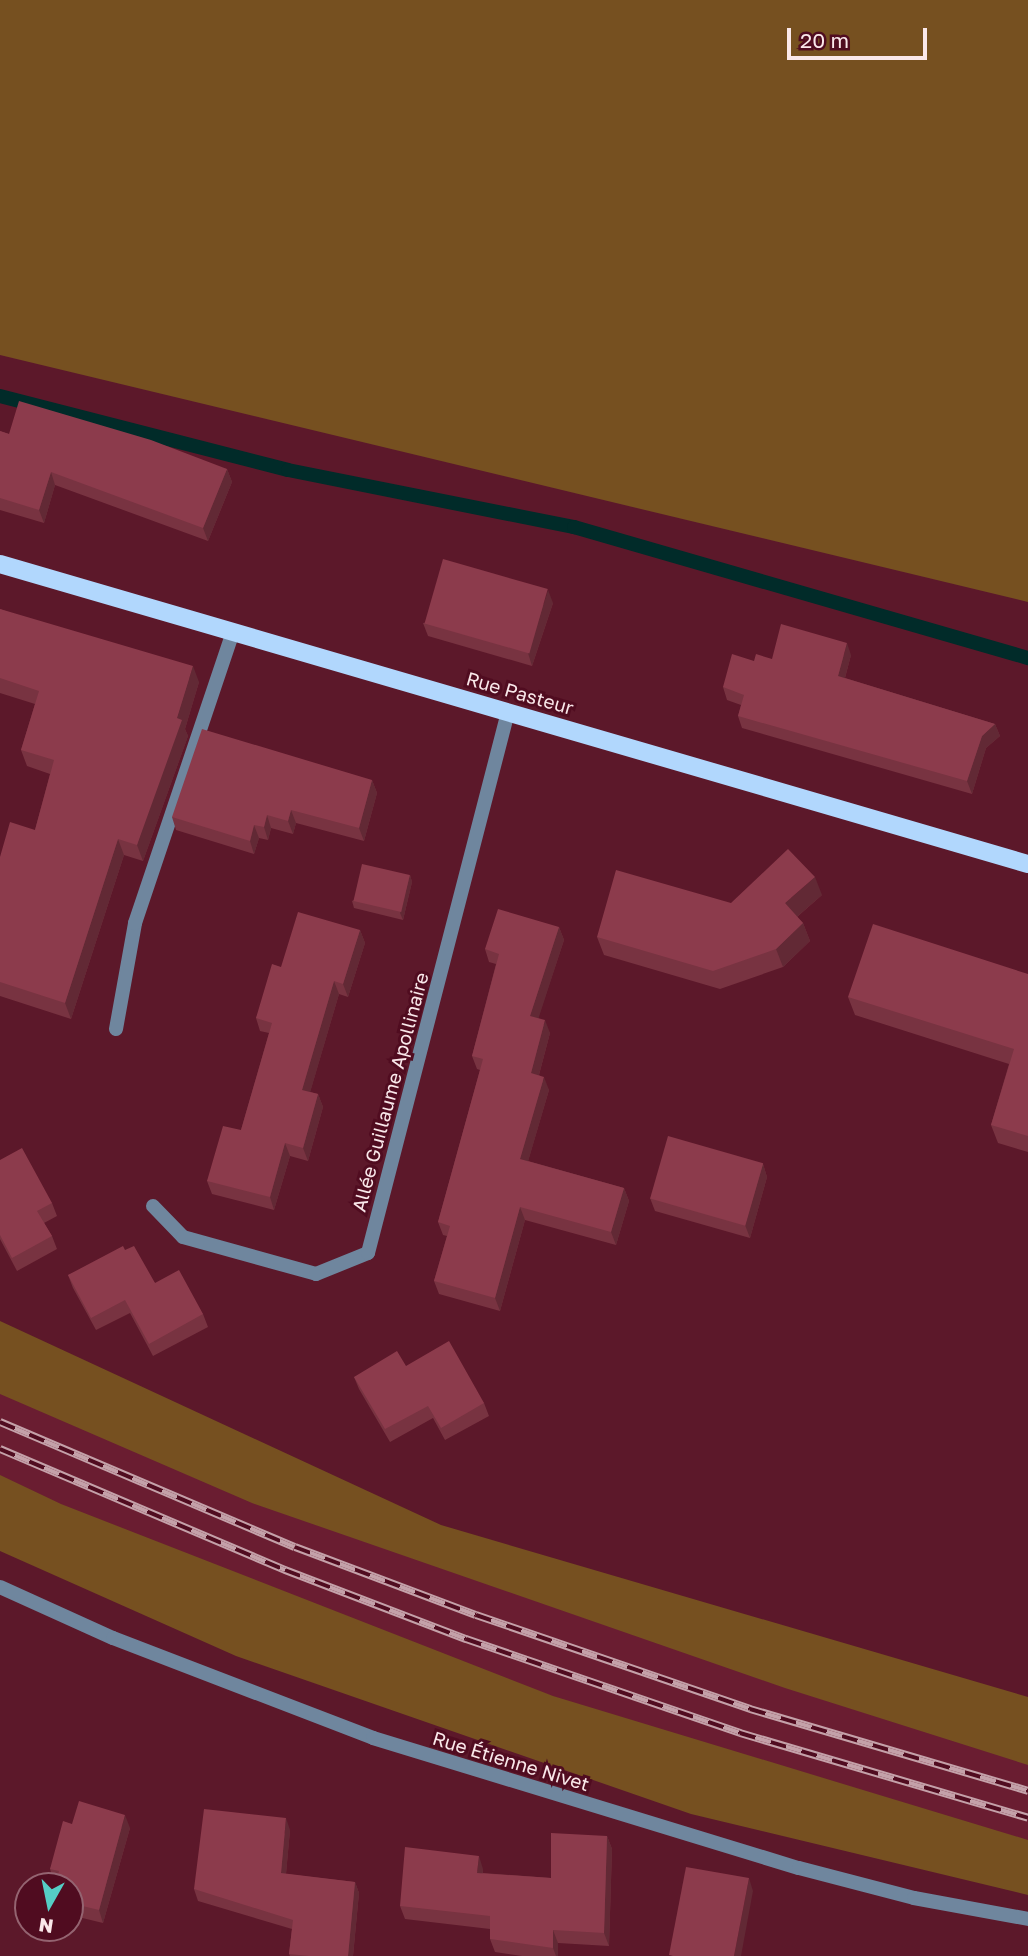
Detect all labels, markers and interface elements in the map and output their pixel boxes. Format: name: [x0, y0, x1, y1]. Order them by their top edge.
scale bar: [790, 14, 930, 58]
text: 20 m: [800, 27, 849, 53]
street label: Rue Pasteur: [464, 667, 576, 719]
street label: Allée Guillaume Apollinaire: [347, 970, 433, 1214]
street label: Rue Étienne Nivet: [430, 1726, 592, 1796]
north arrow: [14, 1872, 84, 1942]
text: N: [37, 1914, 55, 1939]

